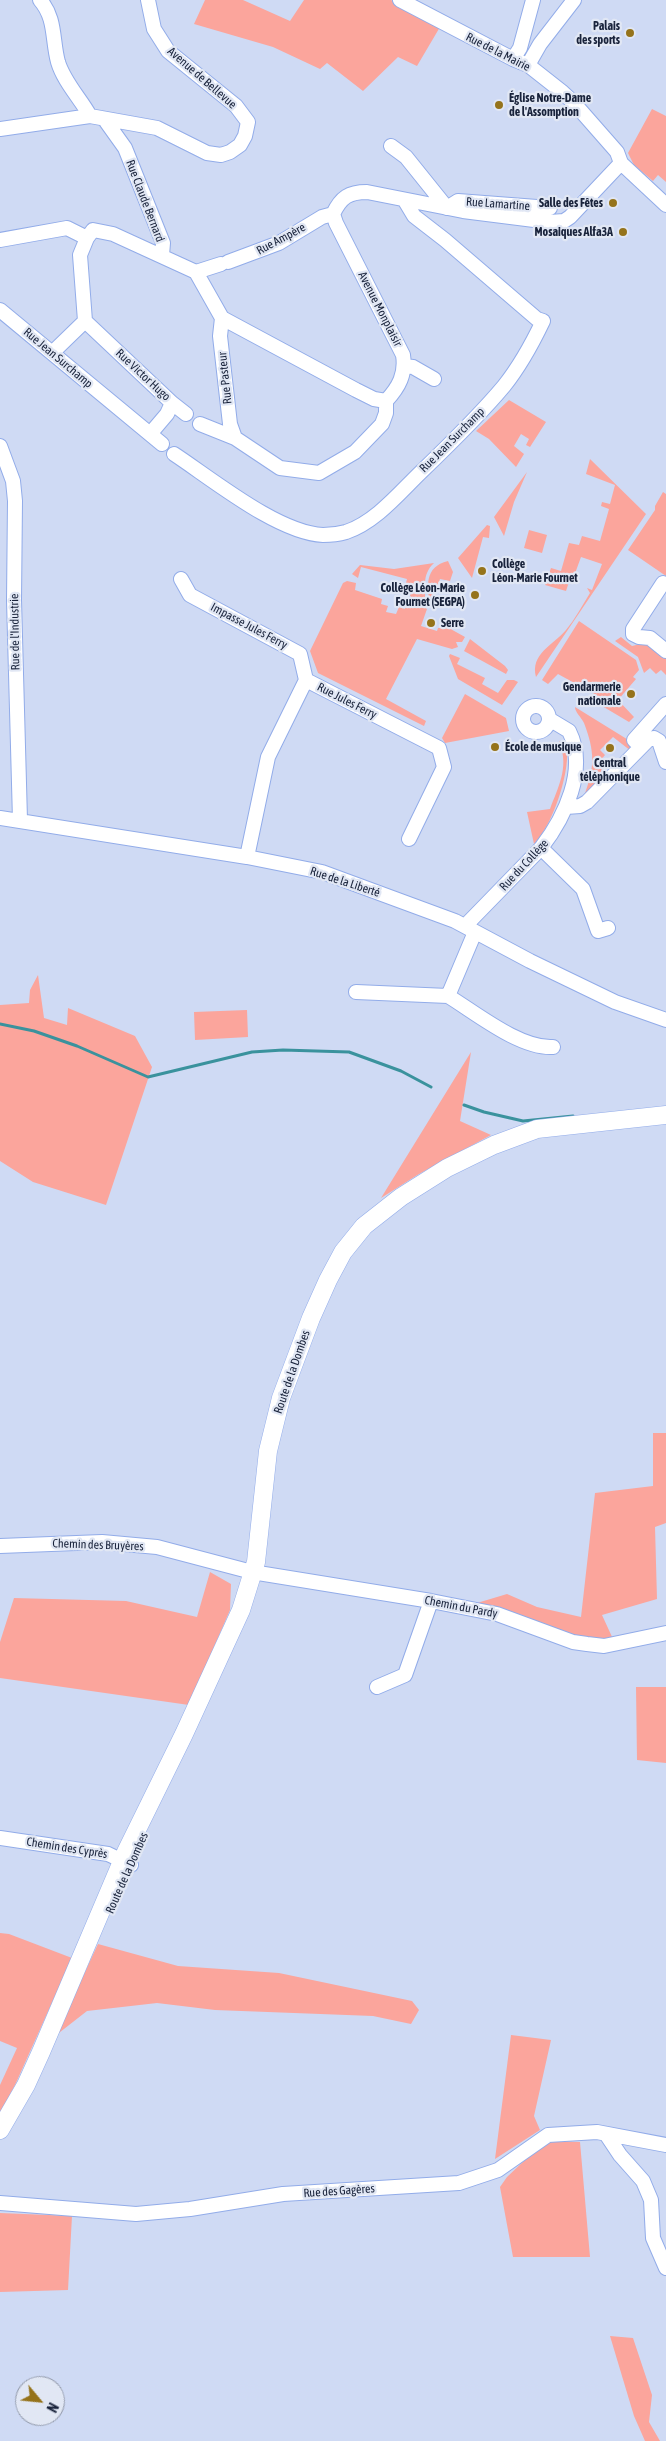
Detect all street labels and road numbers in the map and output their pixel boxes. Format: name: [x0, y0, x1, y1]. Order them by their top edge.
street label: Rue de la Mairie: [463, 30, 533, 74]
street label: Avenue de Bellevue: [165, 44, 239, 112]
street label: Rue Claude Bernard: [123, 158, 167, 244]
street label: Rue Lamartine: [465, 195, 531, 213]
street label: Rue Ampère: [254, 220, 308, 258]
street label: Avenue Monplaisir: [355, 269, 405, 349]
street label: Rue Jean Surchamp: [21, 325, 95, 391]
street label: Rue Victor Hugo: [113, 346, 173, 404]
street label: Rue Pasteur: [215, 351, 235, 405]
street label: Rue Jean Surchamp: [417, 405, 487, 475]
street label: Rue de l'Industrie: [7, 594, 23, 670]
street label: Impasse Jules Ferry: [208, 600, 290, 652]
street label: Rue Jules Ferry: [315, 680, 379, 722]
street label: Rue du Collège: [497, 836, 551, 894]
street label: Rue de la Liberté: [308, 864, 382, 900]
street label: Route de la Dombes: [271, 1328, 313, 1416]
street label: Chemin des Bruyères: [52, 1536, 144, 1554]
street label: Chemin du Pardy: [423, 1593, 499, 1621]
street label: Route de la Dombes: [103, 1830, 151, 1916]
street label: Chemin des Cyprès: [25, 1834, 109, 1862]
street label: Rue des Gagères: [303, 2181, 375, 2201]

